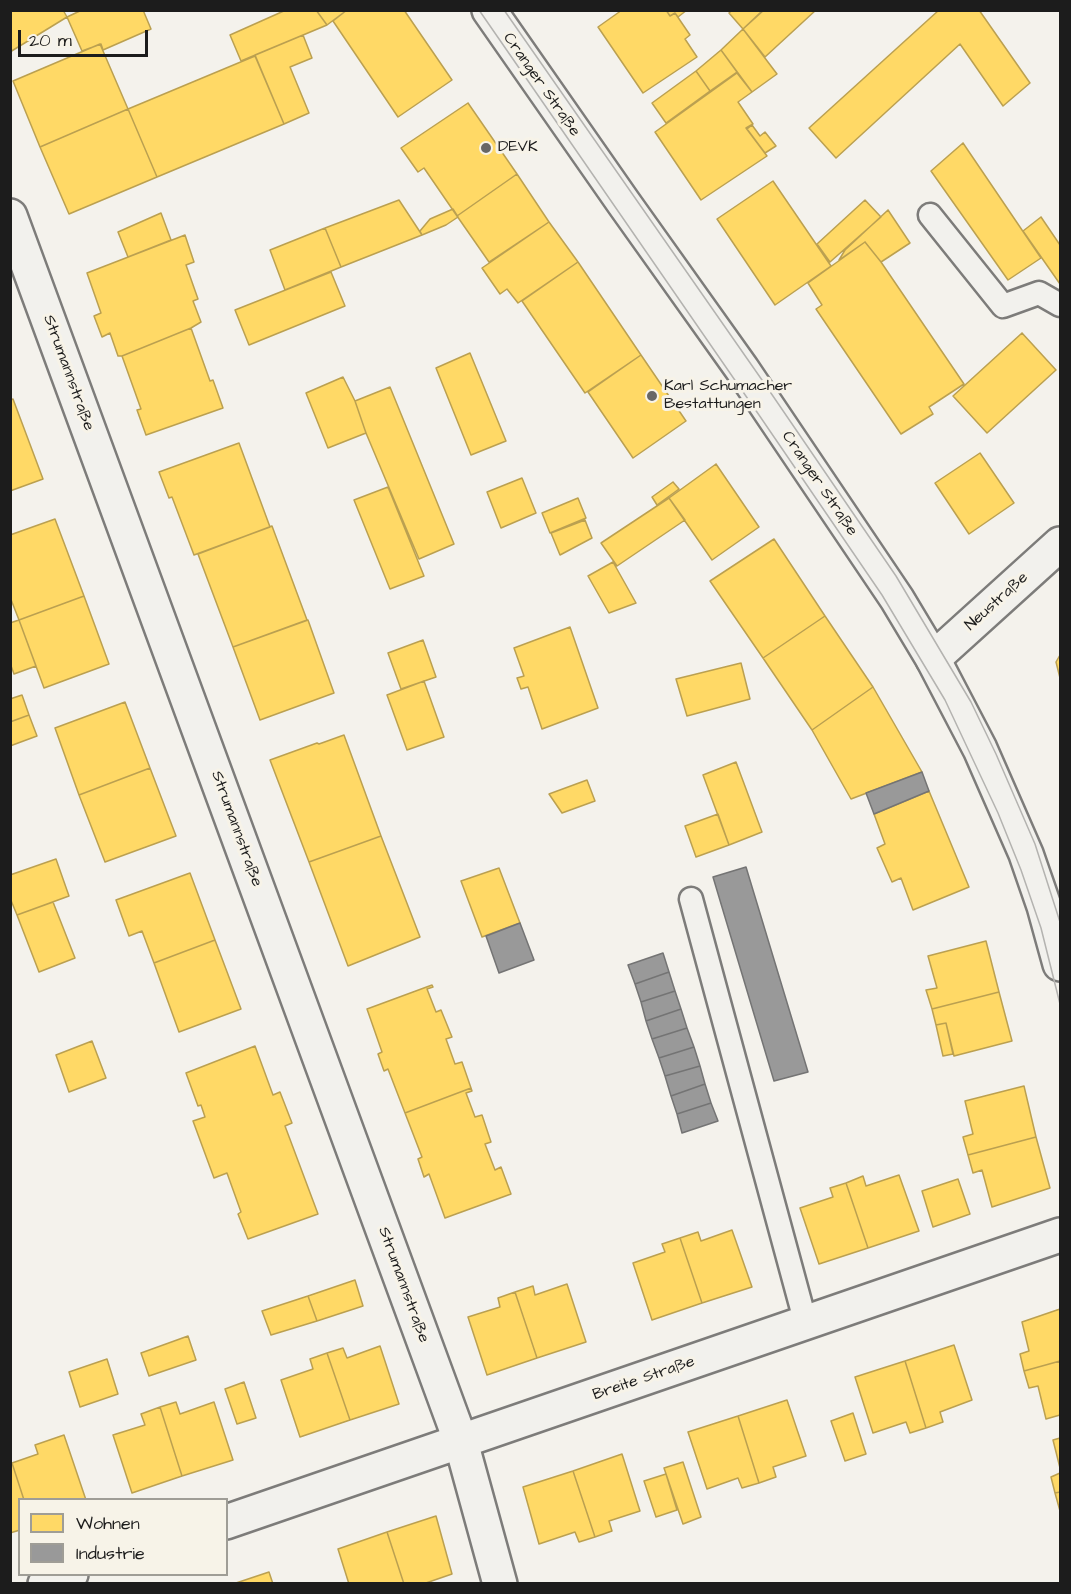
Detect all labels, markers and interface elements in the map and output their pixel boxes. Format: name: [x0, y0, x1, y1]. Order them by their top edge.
scale bar: [21, 18, 152, 56]
text: 20 m: [29, 28, 72, 53]
street label: Cranger Straße: [498, 29, 584, 141]
place label: DEVK: [498, 138, 538, 158]
marker: DEVK: [479, 141, 493, 155]
street label: Strumannstraße: [38, 312, 98, 434]
place label: Karl Schumacher Bestattungen: [664, 377, 792, 415]
marker: Karl Schumacher Bestattungen: [645, 389, 659, 403]
street label: Cranger Straße: [777, 428, 861, 540]
street label: Neustraße: [961, 569, 1033, 635]
street label: Strumannstraße: [206, 768, 266, 890]
street label: Strumannstraße: [373, 1224, 433, 1346]
street label: Breite Straße: [590, 1353, 698, 1405]
legend: [18, 1498, 228, 1576]
text: Wohnen: [76, 1511, 140, 1536]
text: Industrie: [76, 1541, 145, 1566]

